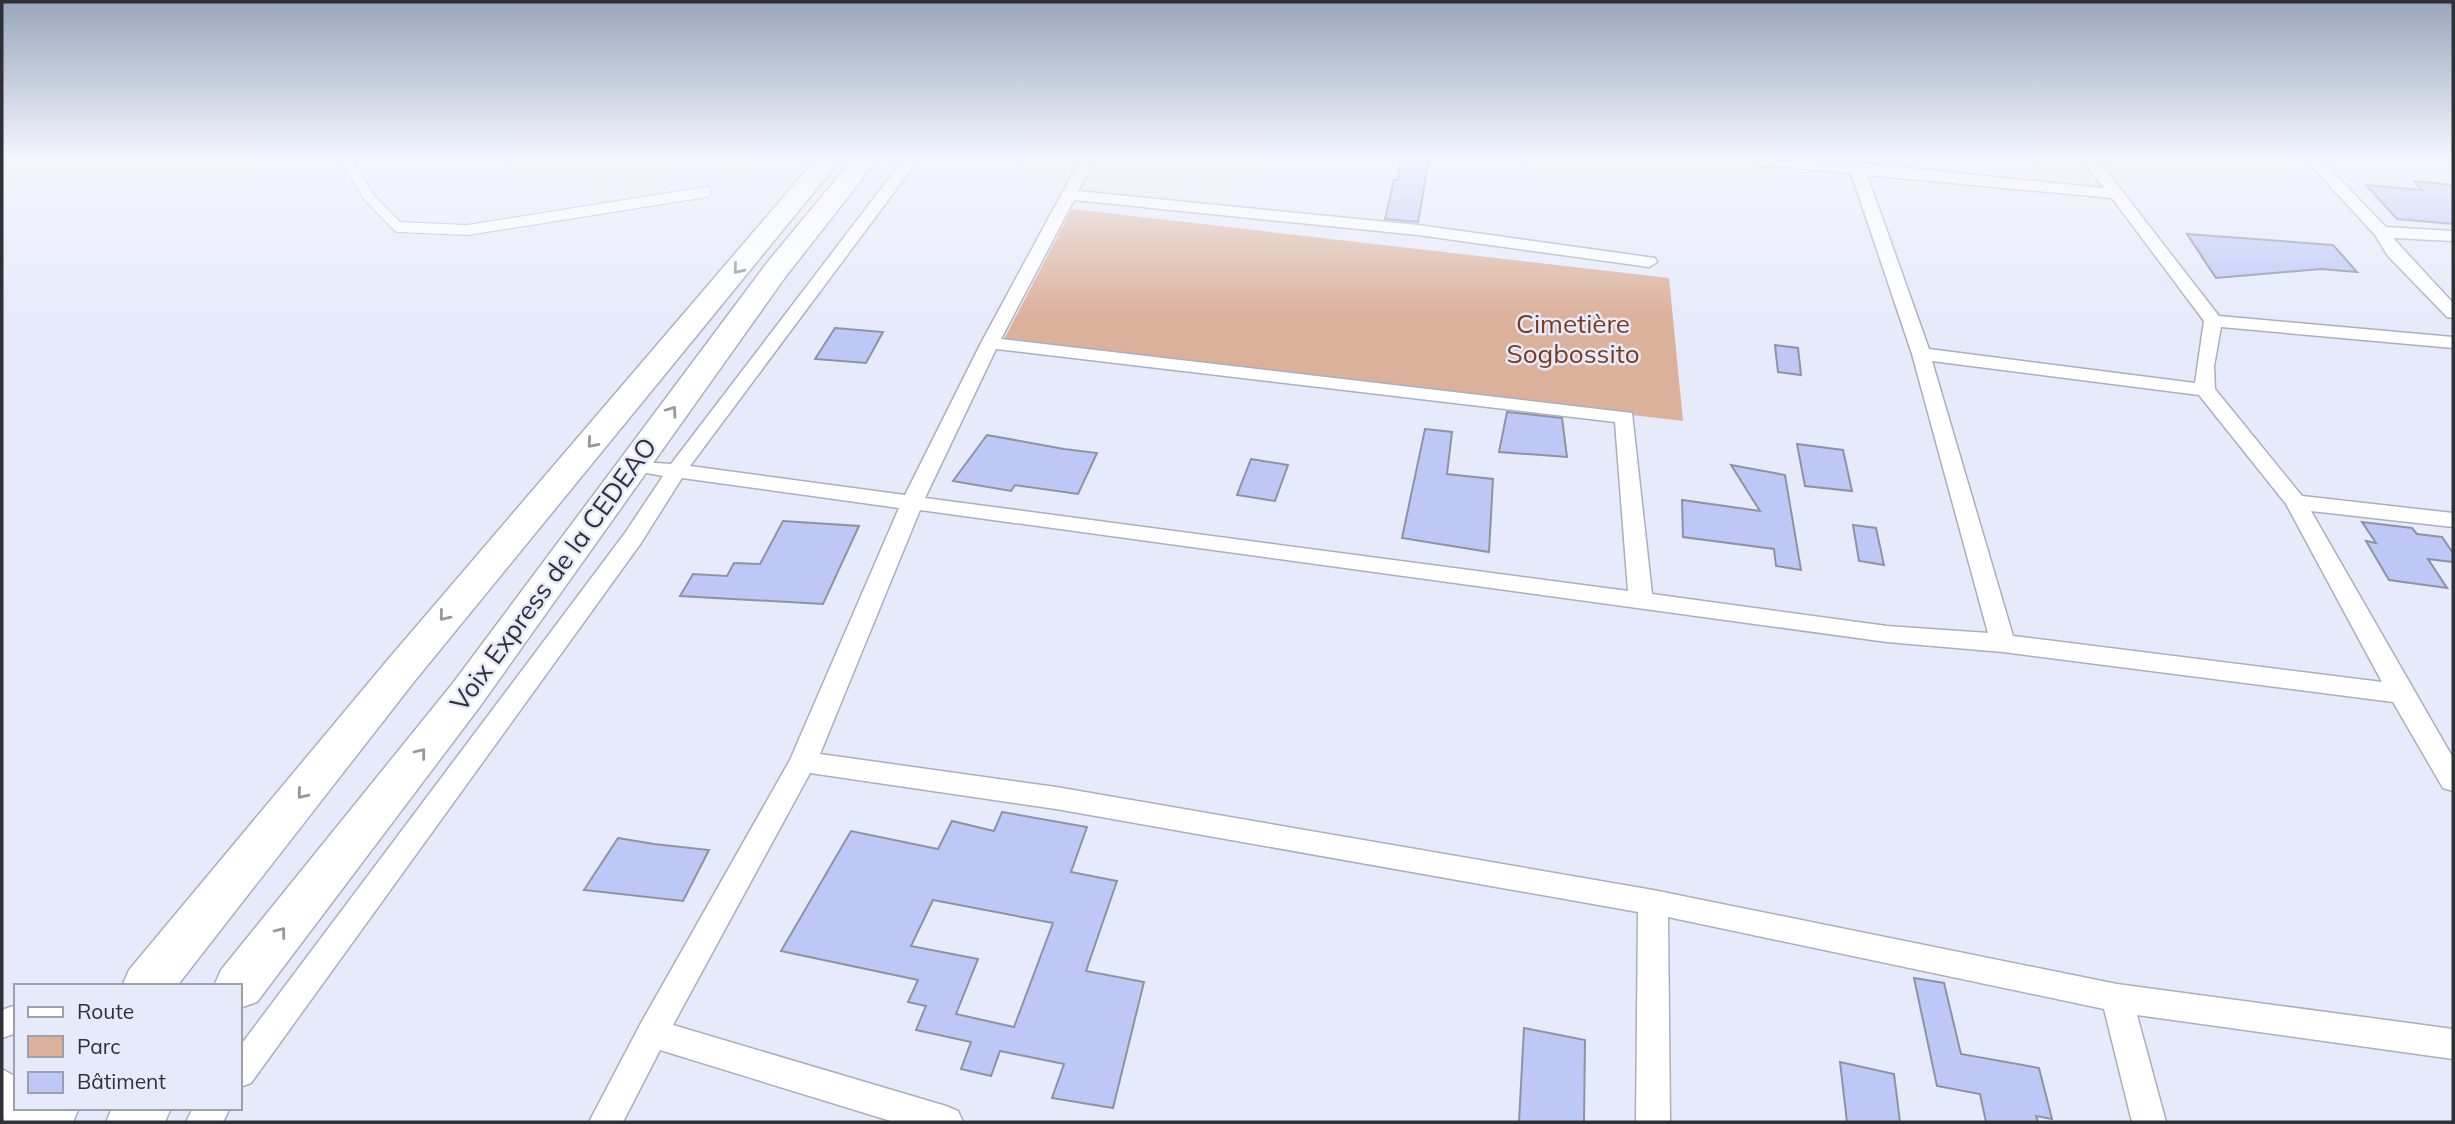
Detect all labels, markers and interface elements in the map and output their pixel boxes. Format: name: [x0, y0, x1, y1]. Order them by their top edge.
one-way arrow: [734, 261, 746, 274]
park label: Cimetière Sogbossito: [1507, 307, 1639, 370]
one-way arrow: [664, 407, 676, 419]
street label: Voix Express de la CEDEAO: [443, 431, 663, 717]
one-way arrow: [588, 435, 600, 448]
one-way arrow: [440, 609, 453, 621]
one-way arrow: [412, 748, 425, 760]
one-way arrow: [298, 785, 310, 798]
one-way arrow: [272, 927, 285, 940]
legend: [14, 984, 242, 1110]
text: Route: [77, 998, 134, 1024]
text: Parc: [77, 1033, 121, 1059]
text: Bâtiment: [77, 1068, 166, 1094]

